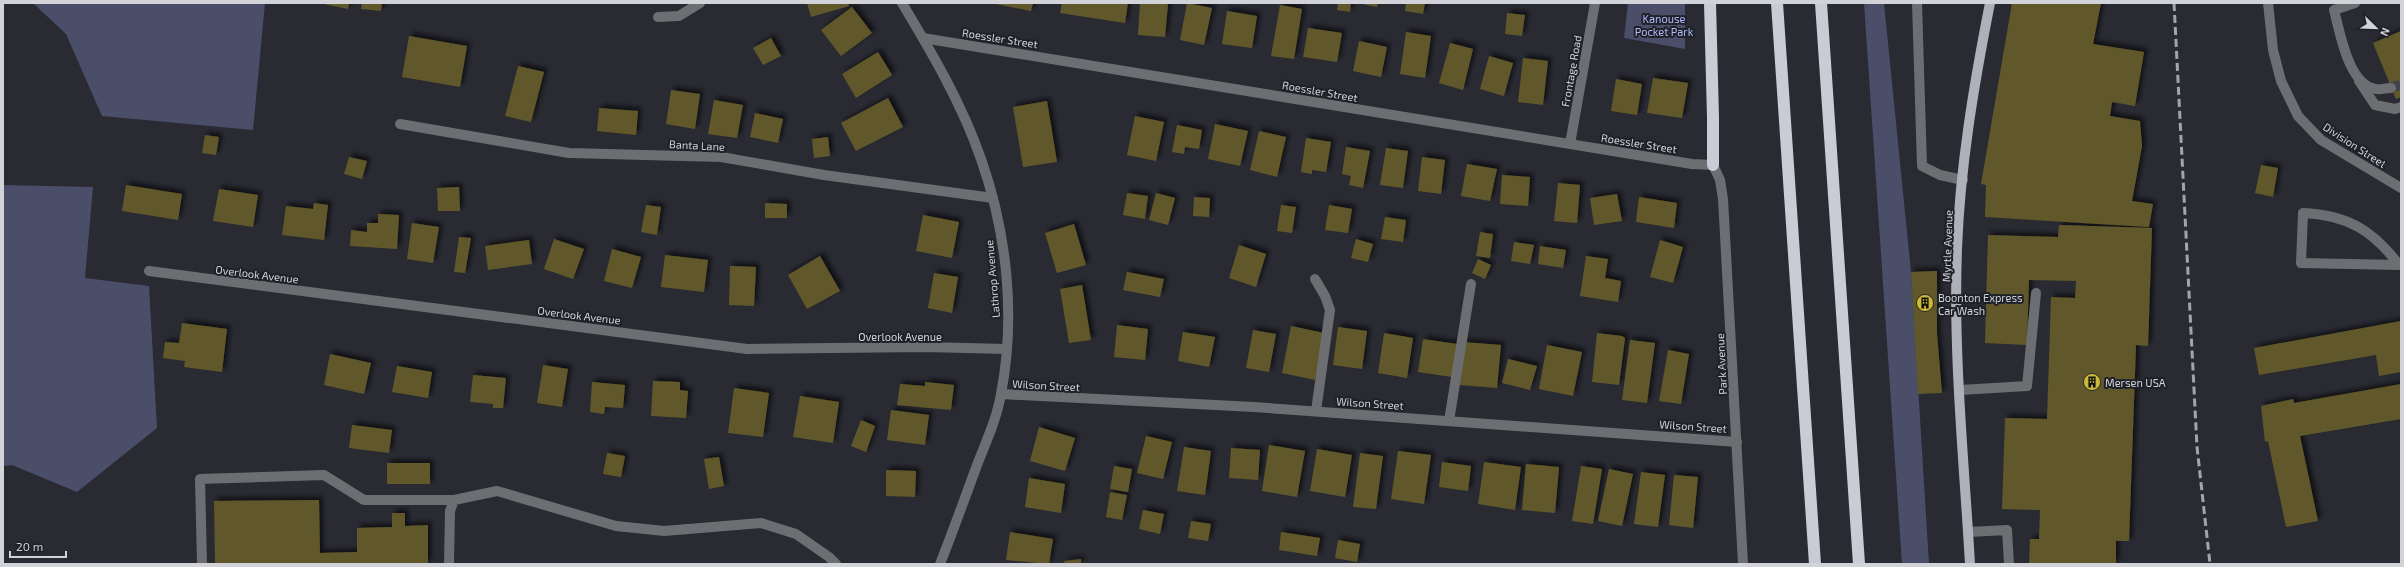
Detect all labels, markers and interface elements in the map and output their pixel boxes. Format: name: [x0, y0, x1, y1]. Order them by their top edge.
north arrow: [2356, 8, 2396, 48]
park label: Kanouse Pocket Park: [1635, 12, 1694, 38]
street label: Roessler Street: [961, 26, 1039, 50]
text: N: [2378, 26, 2393, 38]
street label: Frontage Road: [1558, 34, 1584, 108]
street label: Roessler Street: [1281, 78, 1359, 104]
street label: Division Street: [2321, 120, 2389, 170]
street label: Roessler Street: [1600, 131, 1678, 155]
street label: Banta Lane: [669, 137, 725, 153]
street label: Myrtle Avenue: [1939, 210, 1955, 282]
street label: Lathrop Avenue: [982, 239, 1002, 319]
street label: Overlook Avenue: [215, 262, 299, 286]
place label: Boonton Express Car Wash: [1938, 291, 2023, 317]
building icon: Boonton Express Car Wash: [1915, 293, 1935, 313]
street label: Overlook Avenue: [537, 303, 621, 327]
street label: Overlook Avenue: [858, 330, 942, 343]
street label: Park Avenue: [1713, 333, 1729, 395]
building icon: Mersen USA: [2082, 372, 2102, 392]
place label: Mersen USA: [2105, 376, 2166, 389]
street label: Wilson Street: [1012, 377, 1080, 393]
street label: Wilson Street: [1336, 394, 1404, 412]
street label: Wilson Street: [1659, 417, 1727, 435]
scale bar: [10, 533, 66, 559]
text: 20 m: [16, 539, 43, 553]

